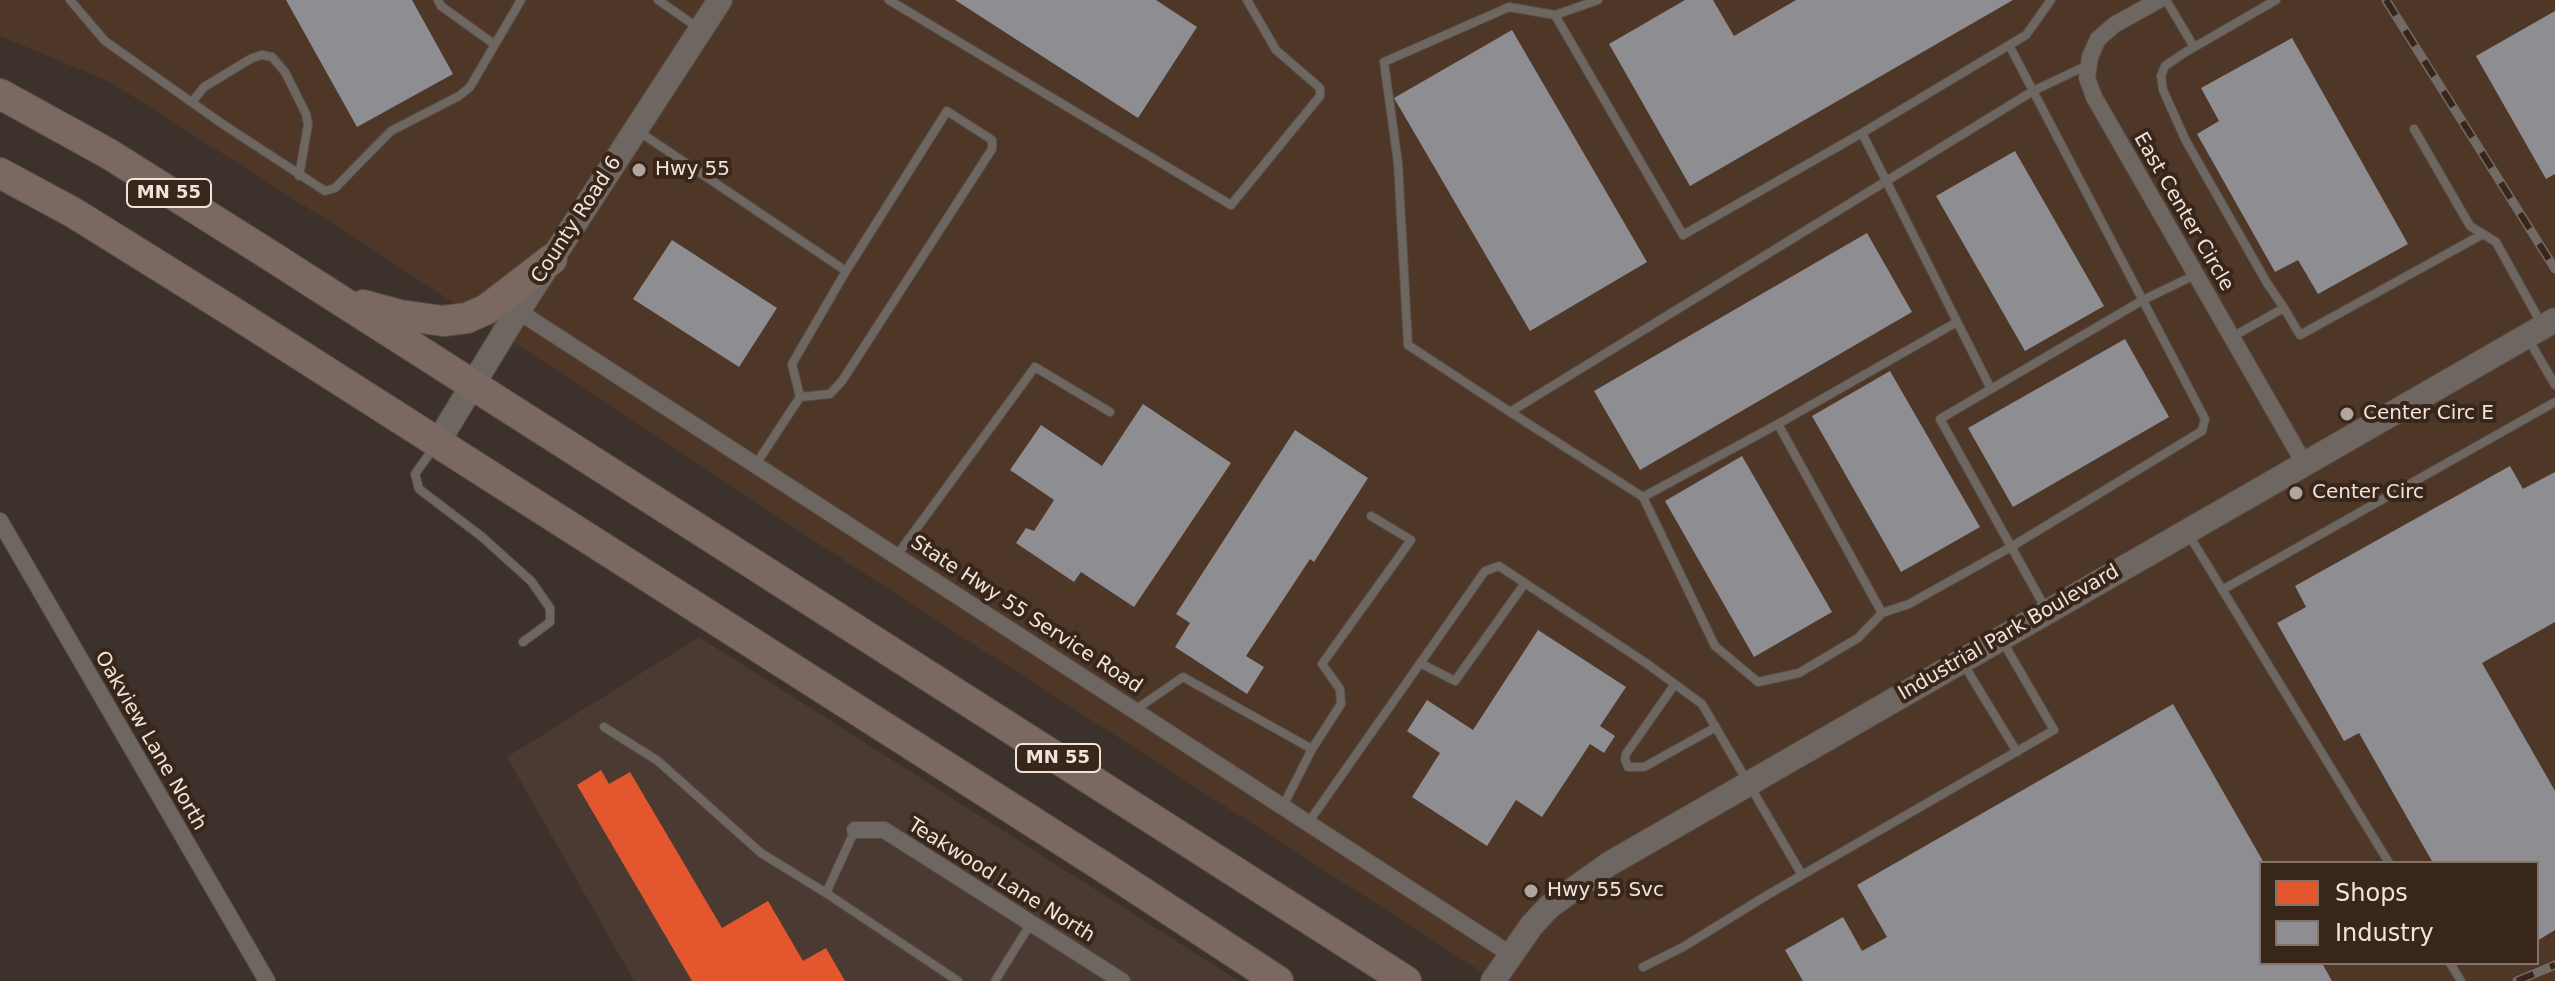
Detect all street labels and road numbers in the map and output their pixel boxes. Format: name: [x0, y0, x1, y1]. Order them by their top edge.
street label: East Center Circle: [2128, 128, 2238, 296]
street label: County Road 6: [527, 152, 627, 288]
road number: MN 55: [127, 179, 211, 207]
street label: State Hwy 55 Service Road: [906, 531, 1146, 699]
street label: Industrial Park Boulevard: [1894, 560, 2124, 706]
street label: Oakview Lane North: [89, 647, 211, 835]
road number: MN 55: [1016, 744, 1100, 772]
street label: Teakwood Lane North: [903, 814, 1099, 948]

